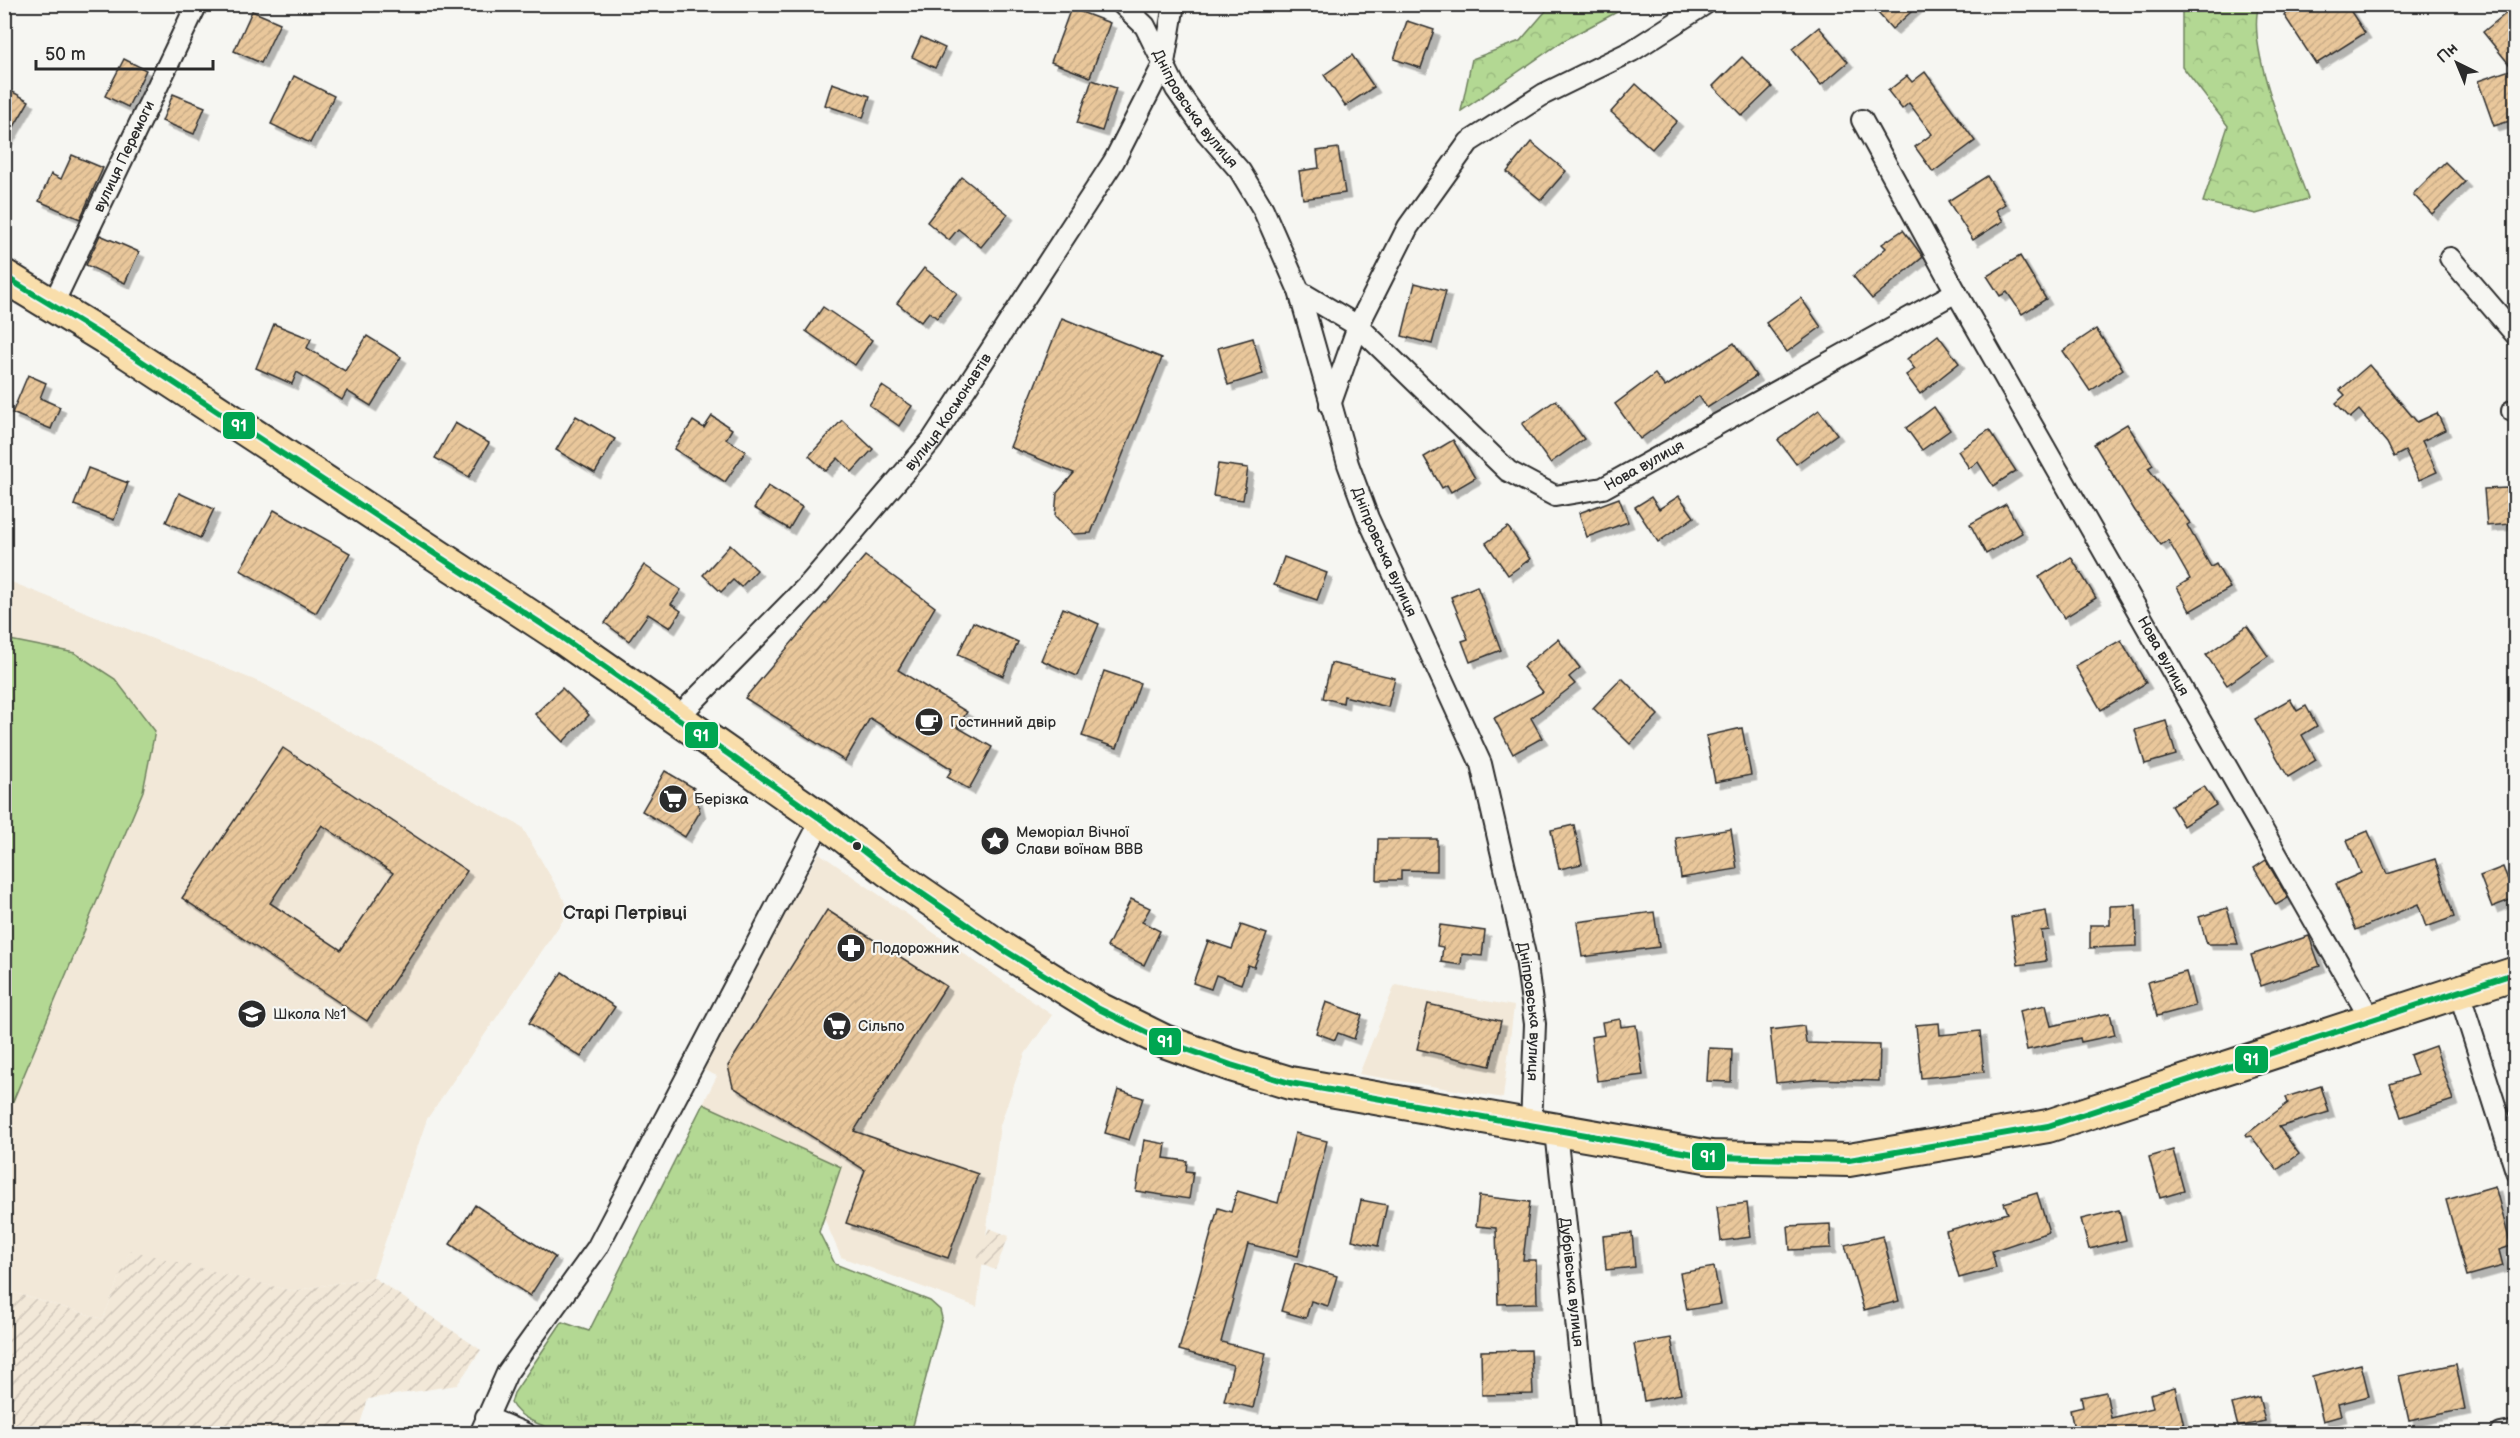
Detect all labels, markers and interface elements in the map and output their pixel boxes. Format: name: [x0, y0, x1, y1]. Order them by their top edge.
scale bar: [36, 33, 213, 71]
north arrow: [2427, 33, 2487, 93]
text: Пн: [2434, 39, 2462, 67]
text: 50 m: [45, 44, 86, 65]
street label: Дніпровська вулиця: [1148, 46, 1242, 172]
street label: вулиця Перемоги: [89, 98, 159, 215]
street label: вулиця Космонавтів: [901, 350, 996, 475]
line badge: 91: [222, 411, 256, 440]
text: 91: [231, 417, 247, 436]
street label: Нова вулиця: [1601, 436, 1688, 496]
street label: Дніпровська вулиця: [1347, 484, 1421, 620]
street label: Нова вулиця: [2133, 613, 2193, 699]
cafe icon: Гостинний двір: [913, 706, 945, 738]
place label: Гостинний двір: [950, 713, 1056, 732]
line badge: 91: [684, 721, 719, 749]
text: 91: [693, 727, 709, 746]
supermarket icon: Берізка: [657, 783, 689, 815]
place label: Берізка: [694, 790, 749, 809]
place label: Меморіал Вічної Слави воїнам ВВВ: [1016, 823, 1143, 859]
place icon: Меморіал Вічної Слави воїнам ВВВ: [979, 825, 1011, 857]
unlabelled marker: [851, 840, 863, 852]
district label: Старі Петрівці: [563, 903, 687, 924]
pharmacy icon: Подорожник: [835, 932, 867, 964]
place label: Подорожник: [872, 939, 959, 958]
street label: Дніпровська вулиця: [1512, 940, 1544, 1081]
school or university icon: Школа №1: [236, 998, 268, 1030]
place label: Школа №1: [273, 1005, 346, 1024]
supermarket icon: Сільпо: [821, 1010, 853, 1042]
place label: Сільпо: [858, 1017, 904, 1036]
line badge: 91: [1148, 1027, 1182, 1056]
text: 91: [1157, 1033, 1173, 1052]
line badge: 91: [2234, 1045, 2269, 1074]
text: 91: [2243, 1051, 2259, 1070]
line badge: 91: [1691, 1142, 1726, 1171]
text: 91: [1700, 1148, 1716, 1167]
street label: Дубрівська вулиця: [1555, 1216, 1588, 1348]

